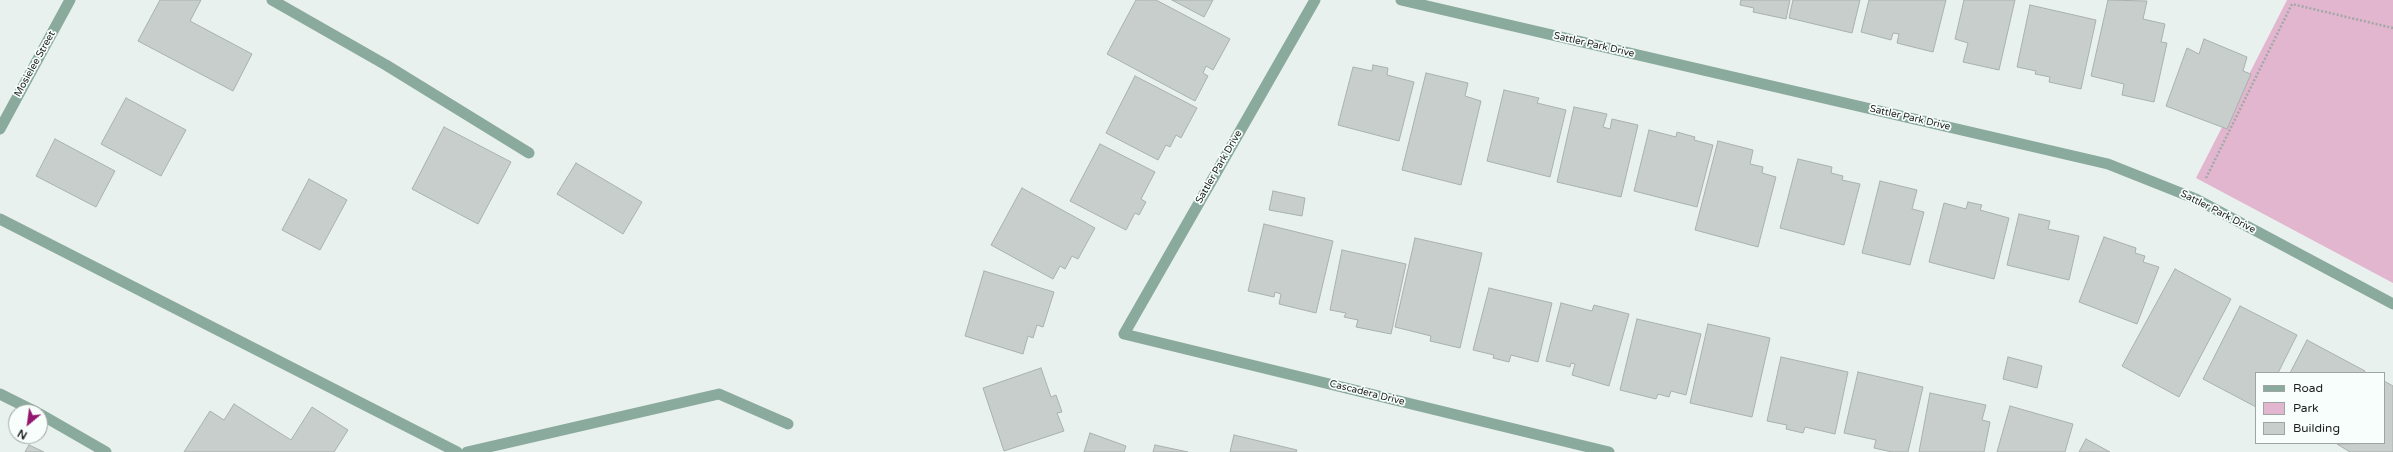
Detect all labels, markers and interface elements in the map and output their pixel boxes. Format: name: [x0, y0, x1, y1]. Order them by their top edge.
street label: Mosielee Street: [12, 29, 58, 99]
street label: Sattler Park Drive: [1552, 30, 1636, 60]
street label: Sattler Park Drive: [1868, 103, 1952, 133]
street label: Sattler Park Drive: [1193, 128, 1245, 206]
street label: Sattler Park Drive: [2179, 188, 2257, 236]
legend: [2255, 372, 2385, 444]
street label: Cascadera Drive: [1328, 378, 1406, 408]
text: Road: [2293, 381, 2323, 395]
text: Park: [2293, 401, 2319, 415]
north arrow: [8, 404, 48, 444]
text: Building: [2293, 421, 2340, 435]
text: N: [15, 426, 29, 442]

